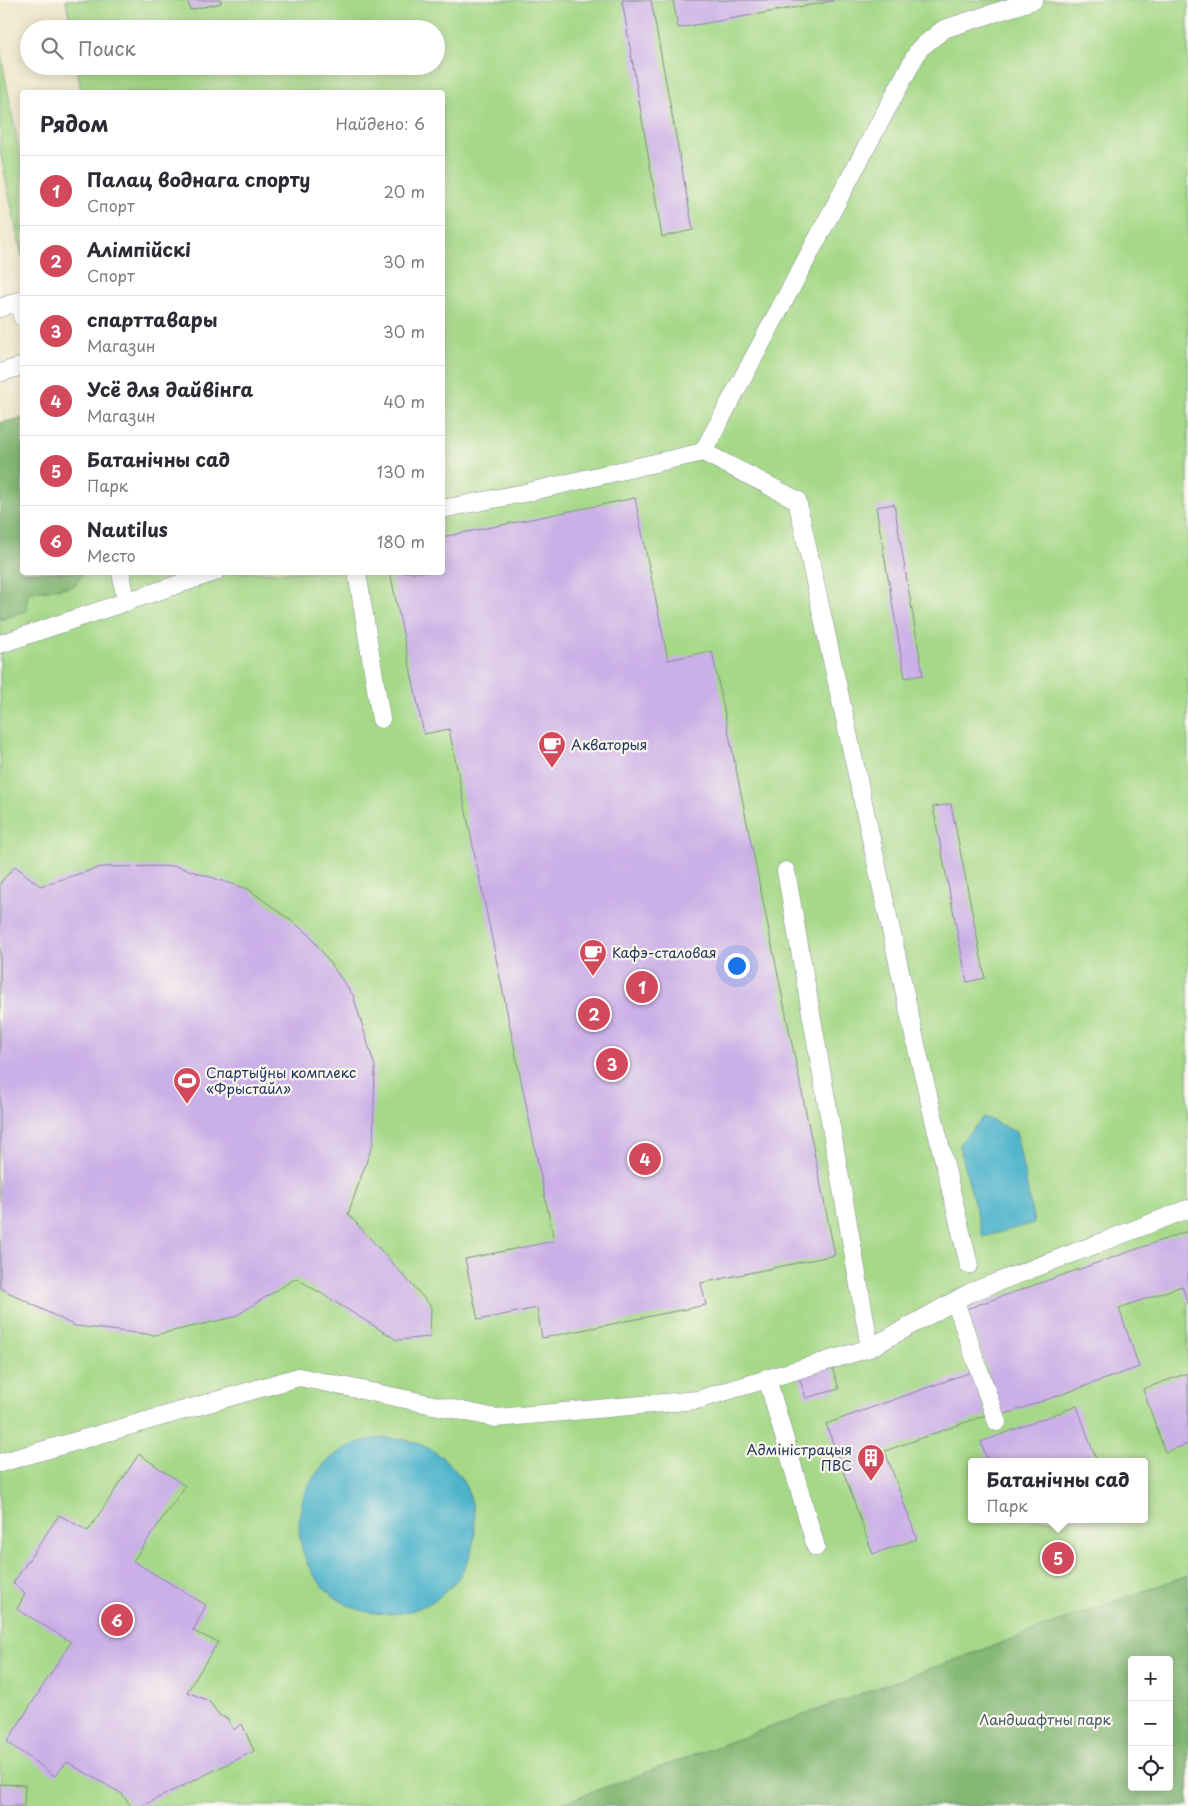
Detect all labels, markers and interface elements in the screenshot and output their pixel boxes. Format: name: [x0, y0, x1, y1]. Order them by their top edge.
search box: [20, 20, 445, 75]
icon: search: [38, 34, 66, 62]
text: Поиск: [78, 34, 136, 62]
text: Рядом: [40, 107, 108, 139]
text: Найдено: 6: [335, 111, 425, 135]
text: Палац воднага спорту: [87, 165, 310, 193]
text: 1: [52, 179, 60, 203]
text: 20 m: [384, 179, 425, 203]
text: Спорт: [87, 193, 135, 217]
text: Алімпійскі: [87, 235, 191, 263]
text: 2: [50, 249, 62, 273]
text: 30 m: [383, 249, 425, 273]
text: Спорт: [87, 263, 135, 287]
text: спарттавары: [87, 305, 217, 333]
text: 3: [51, 319, 61, 343]
text: 30 m: [383, 319, 425, 343]
text: Магазин: [87, 333, 156, 357]
text: Усё для дайвінга: [87, 375, 253, 403]
text: 4: [51, 389, 61, 413]
text: 40 m: [383, 389, 425, 413]
text: Магазин: [87, 403, 156, 427]
text: Батанічны сад: [87, 445, 230, 473]
text: 5: [51, 459, 61, 483]
text: 130 m: [377, 459, 425, 483]
text: Парк: [87, 473, 128, 497]
text: Nautilus: [87, 515, 168, 543]
text: 6: [50, 529, 62, 553]
text: 180 m: [377, 529, 425, 553]
text: Место: [87, 543, 136, 567]
cafe icon: Акваторыя: [537, 730, 567, 769]
place label: Акваторыя: [571, 734, 647, 755]
cafe icon: Кафэ-сталовая: [578, 938, 608, 977]
place label: Кафэ-сталовая: [612, 942, 717, 963]
your location: [724, 953, 750, 979]
pin: 1: [626, 968, 658, 1006]
pin: 2: [578, 995, 610, 1033]
pin: 3: [596, 1045, 628, 1083]
place label: Спартыўны комплекс «Фрыстайл»: [206, 1062, 356, 1099]
sports icon: Спартыўны комплекс «Фрыстайл»: [172, 1066, 202, 1105]
pin: 4: [629, 1140, 661, 1178]
place label: Адміністрацыя ПВС: [746, 1439, 852, 1476]
building icon: Адміністрацыя ПВС: [856, 1443, 886, 1482]
popup: [968, 1458, 1148, 1523]
text: Батанічны сад: [987, 1465, 1129, 1493]
text: Парк: [987, 1493, 1028, 1517]
pin: 5: [1042, 1539, 1074, 1577]
pin: 6: [101, 1601, 133, 1639]
map controls: [1128, 1656, 1173, 1791]
button: +: [1128, 1656, 1173, 1701]
button: −: [1128, 1701, 1173, 1746]
park label: Ландшафтны парк: [979, 1709, 1111, 1730]
button: locate: [1128, 1746, 1173, 1791]

